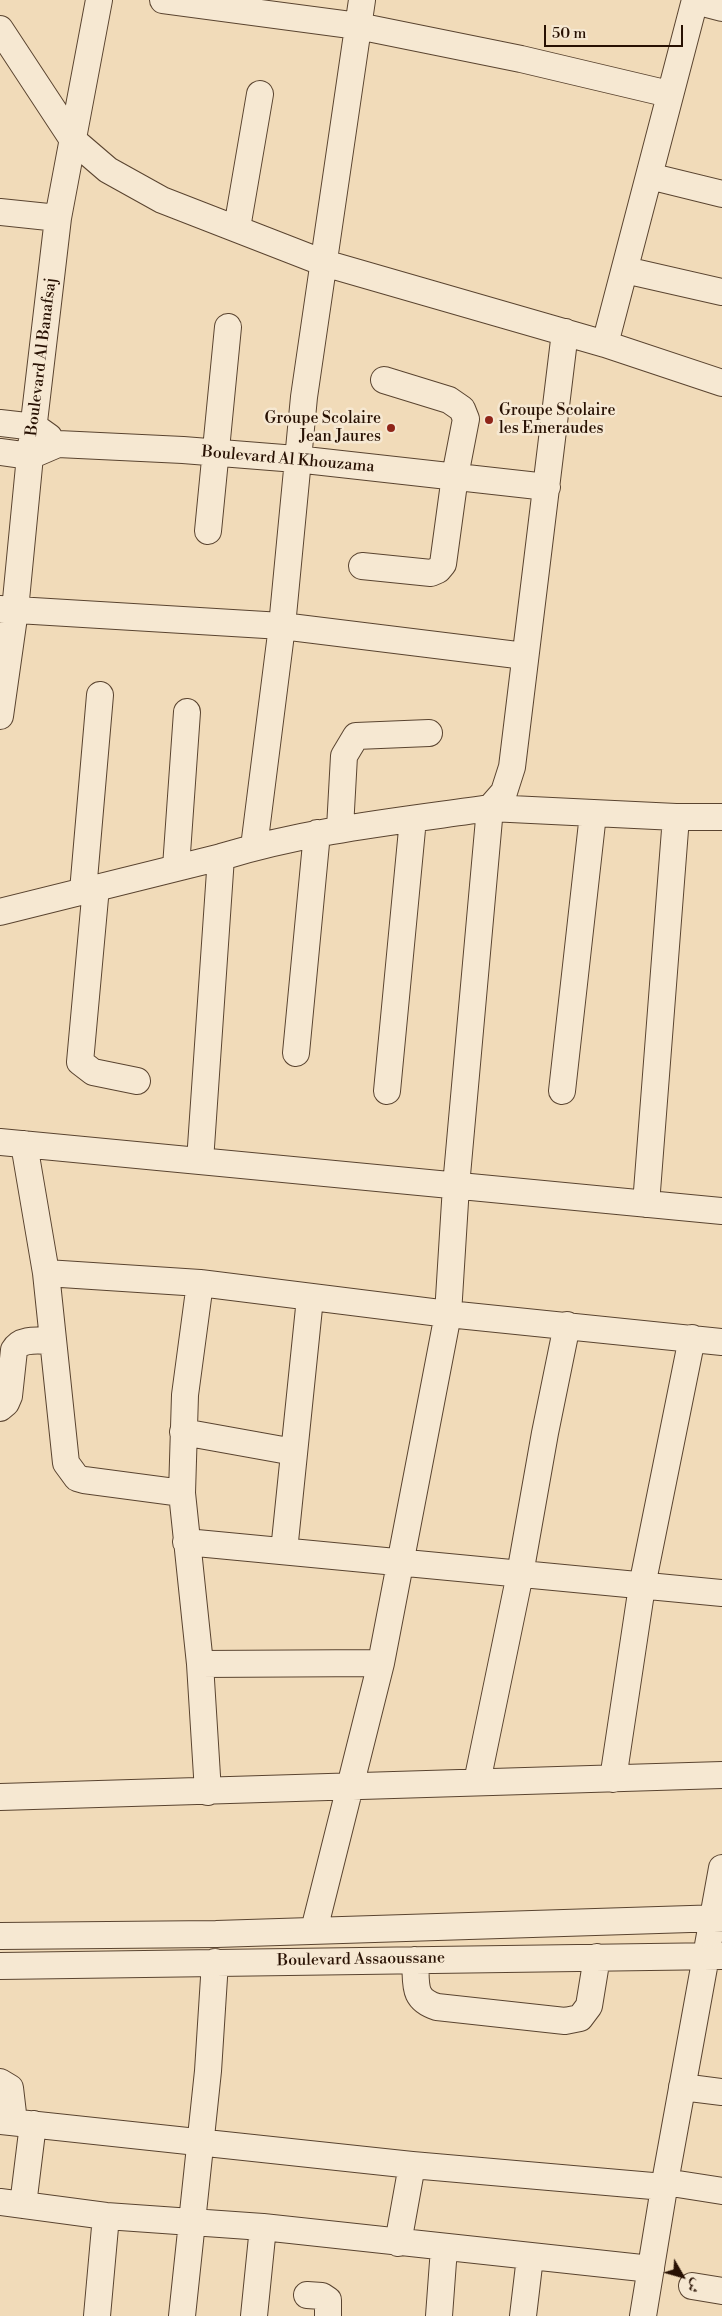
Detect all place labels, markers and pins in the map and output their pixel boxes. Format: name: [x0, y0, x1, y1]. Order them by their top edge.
place label: Groupe Scolaire les Emeraudes: [499, 401, 615, 439]
place label: Groupe Scolaire Jean Jaures: [265, 409, 381, 447]
marker: Groupe Scolaire les Emeraudes: [483, 414, 495, 426]
marker: Groupe Scolaire Jean Jaures: [385, 422, 397, 434]

